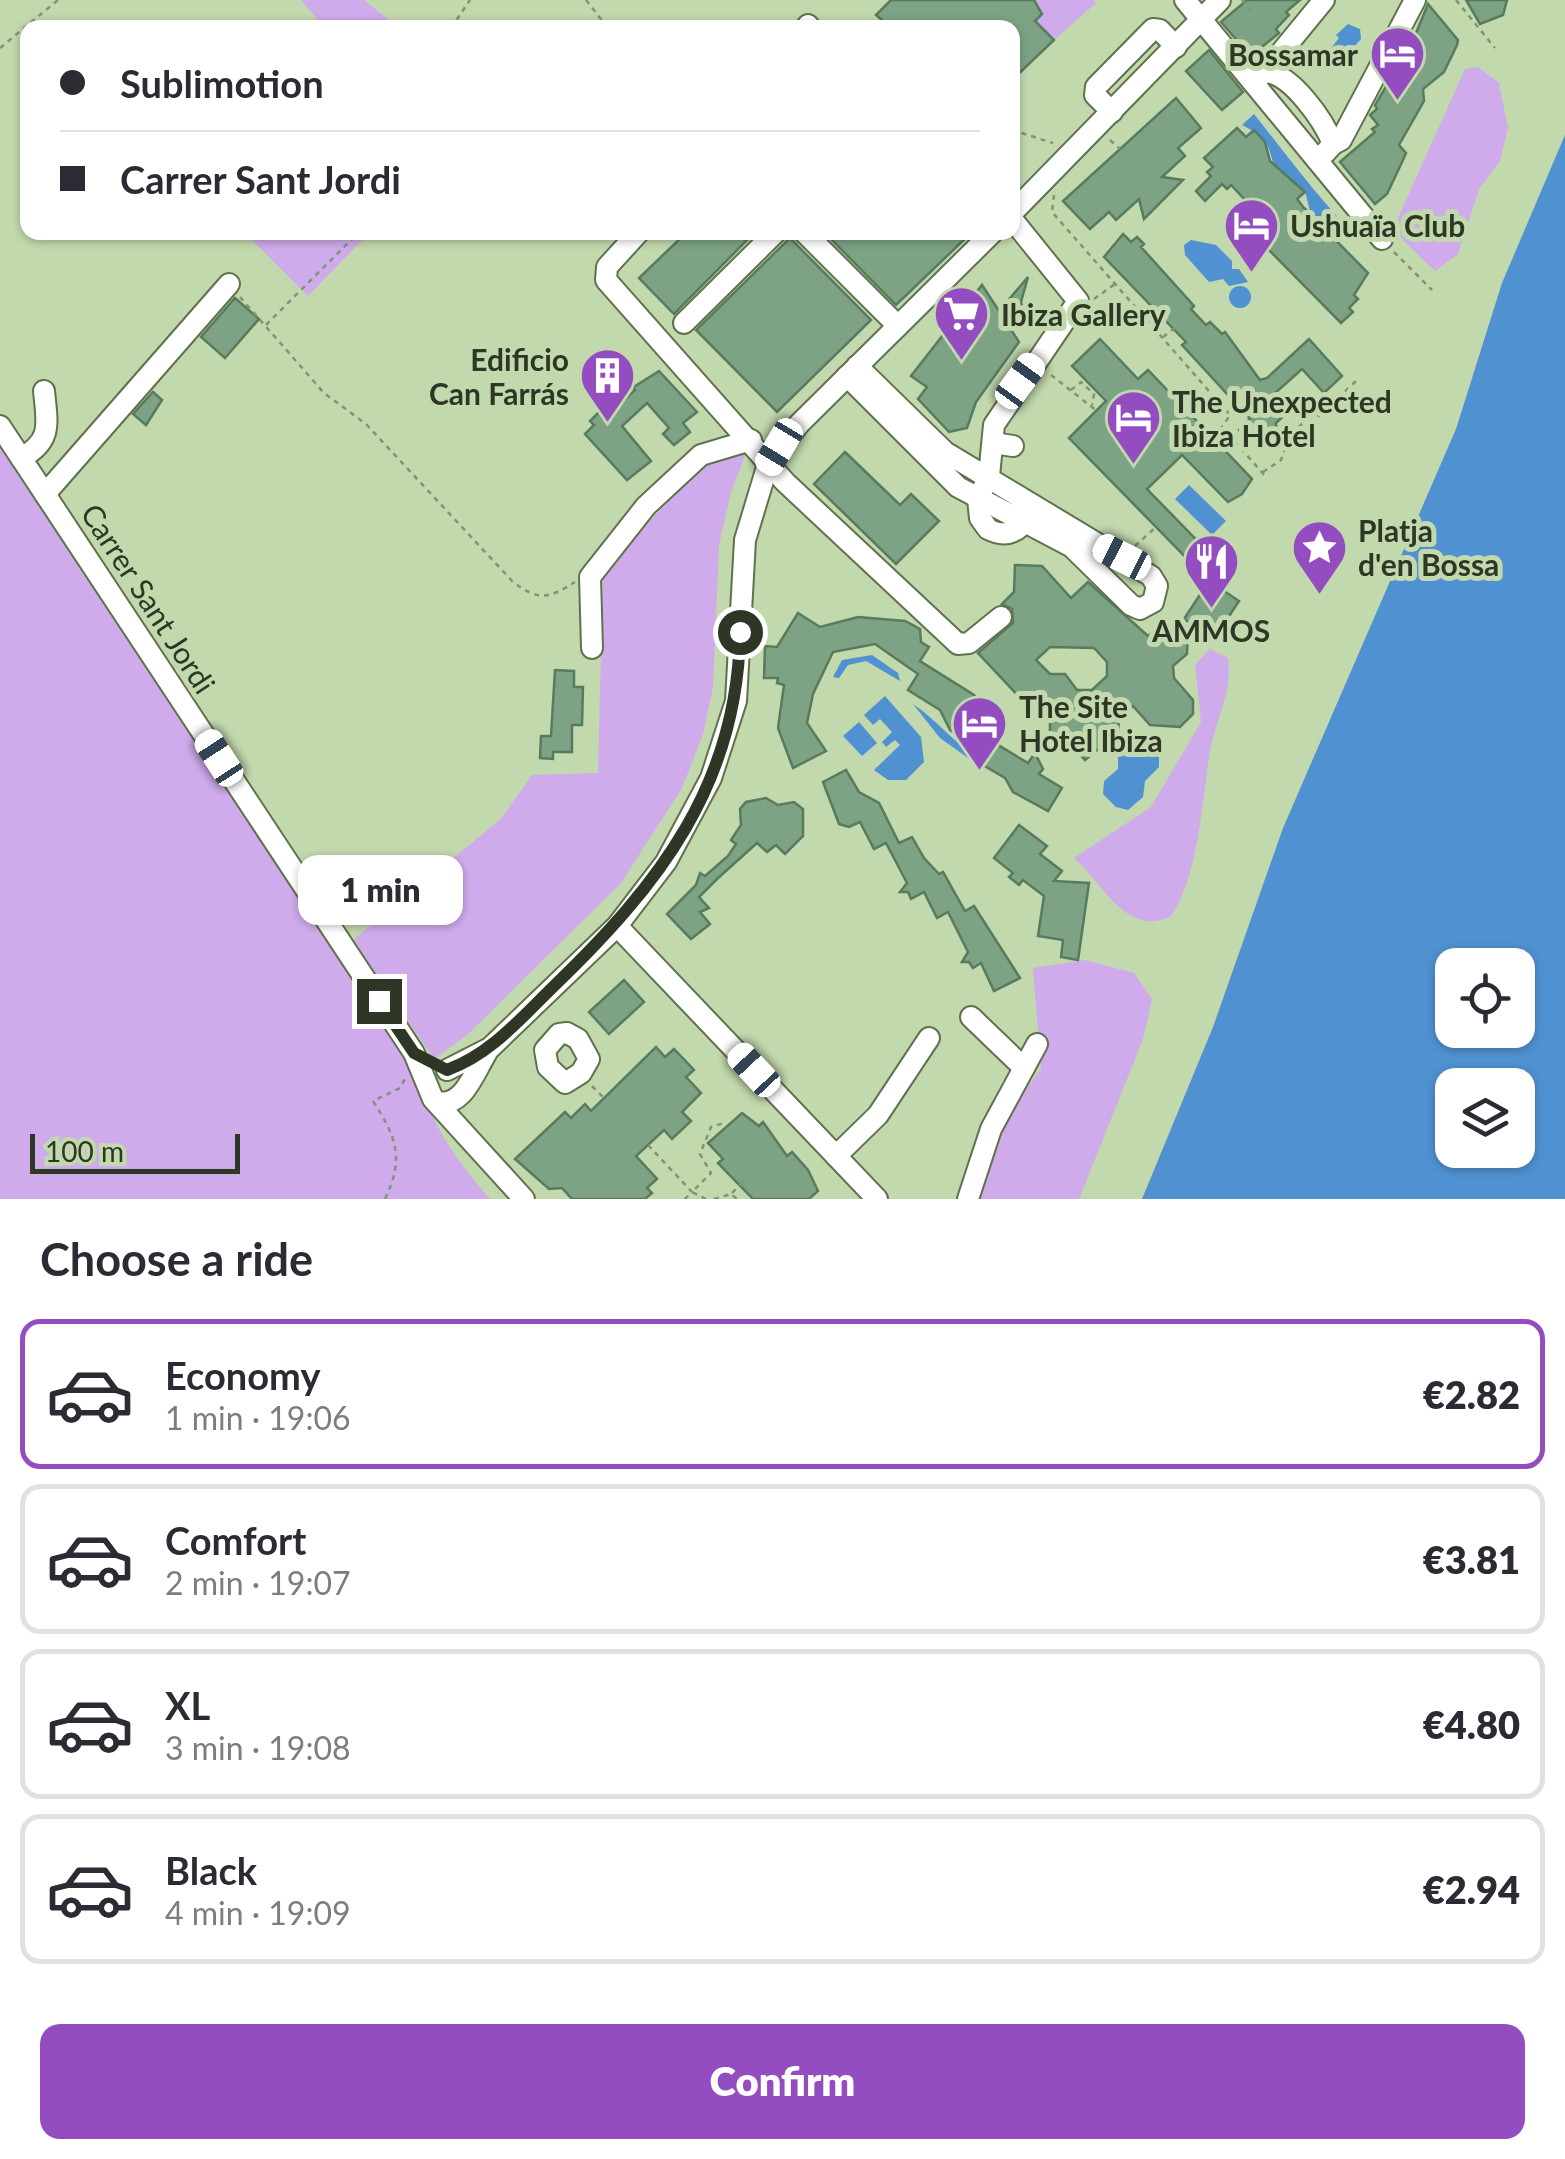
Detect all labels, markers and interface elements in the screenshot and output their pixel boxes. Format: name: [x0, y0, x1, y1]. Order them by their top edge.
hotel icon: Bossamar: [1367, 24, 1427, 103]
place label: Bossamar: [1228, 36, 1359, 72]
text: Sublimotion: [120, 60, 324, 106]
text: Carrer Sant Jordi: [120, 156, 401, 202]
hotel icon: Ushuaïa Club: [1221, 195, 1281, 274]
place label: Ushuaïa Club: [1290, 207, 1465, 243]
supermarket icon: Ibiza Gallery: [932, 284, 992, 363]
place label: Ibiza Gallery: [1001, 296, 1166, 332]
place label: Edificio Can Farrás: [429, 341, 569, 411]
building icon: Edificio Can Farrás: [578, 346, 638, 425]
car: [990, 348, 1050, 414]
place label: The Unexpected Ibiza Hotel: [1172, 383, 1392, 453]
hotel icon: The Unexpected Ibiza Hotel: [1103, 388, 1163, 467]
car: [751, 414, 807, 480]
street label: Carrer Sant Jordi: [74, 497, 224, 699]
place label: Platja d'en Bossa: [1358, 512, 1499, 582]
place icon: Platja d'en Bossa: [1289, 517, 1349, 596]
car: [1088, 530, 1156, 584]
restaurant icon: AMMOS: [1181, 532, 1241, 611]
route start: [718, 610, 763, 655]
place label: AMMOS: [1151, 612, 1270, 648]
place label: The Site Hotel Ibiza: [1019, 688, 1163, 758]
hotel icon: The Site Hotel Ibiza: [950, 693, 1010, 772]
car: [190, 725, 248, 791]
callout: 1 min: [296, 856, 462, 926]
text: 1 min: [341, 870, 420, 909]
map controls: [1435, 948, 1535, 1168]
button: locate: [1435, 948, 1535, 1048]
route end: [357, 979, 402, 1024]
car: [723, 1038, 785, 1102]
button: layers: [1435, 1068, 1535, 1168]
scale bar: [30, 1129, 240, 1174]
text: 100 m: [45, 1134, 124, 1168]
text: Choose a ride: [40, 1232, 313, 1286]
icon: car: [45, 1349, 135, 1439]
text: Economy: [165, 1352, 320, 1398]
text: €2.82: [1423, 1371, 1520, 1417]
text: 1 min · 19:06: [165, 1398, 351, 1437]
icon: car: [45, 1514, 135, 1604]
text: Comfort: [165, 1517, 306, 1563]
text: €3.81: [1423, 1536, 1520, 1582]
text: 2 min · 19:07: [165, 1563, 351, 1602]
icon: car: [45, 1679, 135, 1769]
text: XL: [165, 1682, 210, 1728]
text: €4.80: [1423, 1701, 1520, 1747]
text: 3 min · 19:08: [165, 1728, 351, 1767]
icon: car: [45, 1844, 135, 1934]
text: Black: [165, 1847, 257, 1893]
text: €2.94: [1423, 1866, 1520, 1912]
text: 4 min · 19:09: [165, 1893, 351, 1932]
button: Confirm: [40, 2024, 1525, 2139]

